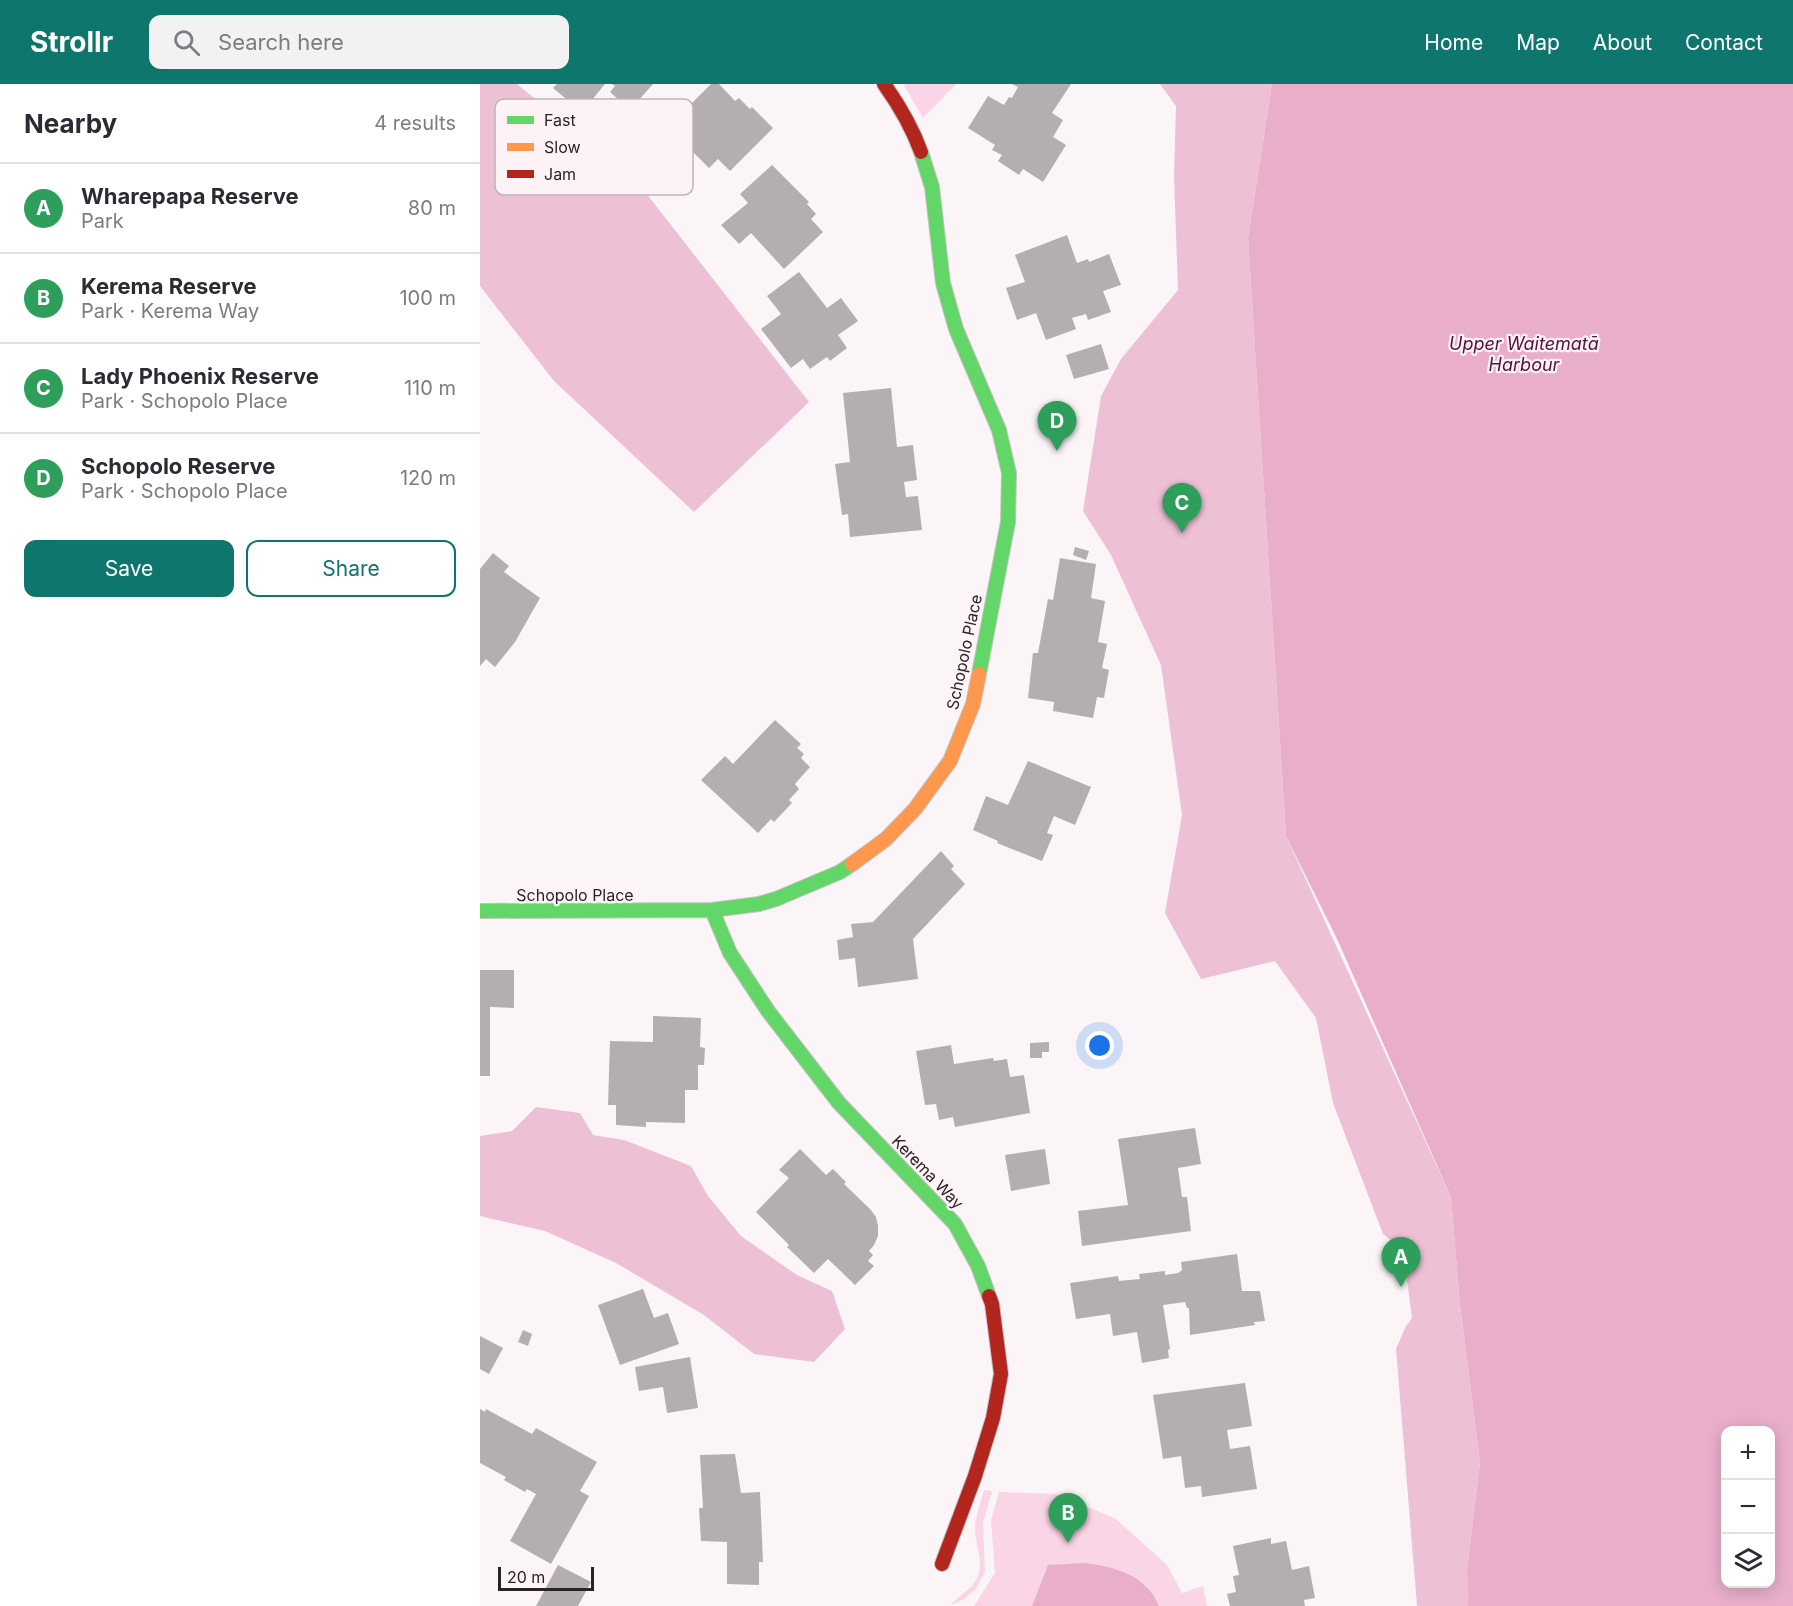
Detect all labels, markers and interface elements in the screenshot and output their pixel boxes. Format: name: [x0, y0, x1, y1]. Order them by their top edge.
search box: [149, 15, 569, 69]
text: Strollr: [30, 25, 113, 59]
icon: search: [170, 26, 203, 59]
text: Search here: [218, 29, 344, 55]
text: Home: [1424, 30, 1483, 55]
text: Map: [1516, 30, 1560, 55]
text: About: [1593, 30, 1652, 55]
text: Contact: [1685, 30, 1763, 55]
legend: [495, 99, 693, 195]
text: Nearby: [24, 108, 117, 139]
text: Fast: [544, 110, 576, 130]
text: 4 results: [374, 111, 456, 135]
text: Slow: [544, 137, 581, 157]
text: Jam: [544, 164, 576, 184]
text: Wharepapa Reserve: [81, 183, 299, 209]
text: A: [36, 196, 51, 220]
text: 80 m: [408, 196, 456, 220]
text: Park: [81, 209, 124, 233]
text: Kerema Reserve: [81, 273, 257, 299]
text: B: [37, 286, 50, 310]
text: 100 m: [399, 286, 456, 310]
text: Park · Kerema Way: [81, 299, 259, 323]
water label: Upper Waitematā Harbour: [1449, 333, 1599, 375]
text: Lady Phoenix Reserve: [81, 363, 319, 389]
text: C: [36, 376, 51, 400]
text: 110 m: [404, 376, 456, 400]
text: Park · Schopolo Place: [81, 389, 288, 413]
pin: D: [1038, 402, 1076, 451]
text: Schopolo Reserve: [81, 453, 275, 479]
text: D: [36, 466, 51, 490]
text: 120 m: [400, 466, 456, 490]
text: Park · Schopolo Place: [81, 479, 288, 503]
pin: C: [1162, 484, 1202, 533]
button: Save: [24, 540, 234, 597]
button: Share: [246, 540, 456, 597]
street label: Schopolo Place: [942, 593, 986, 711]
street label: Schopolo Place: [516, 885, 634, 905]
your location: [1085, 1031, 1114, 1060]
street label: Kerema Way: [888, 1131, 968, 1213]
pin: A: [1382, 1238, 1420, 1287]
map controls: [1721, 1426, 1775, 1588]
button: +: [1721, 1426, 1775, 1480]
button: −: [1721, 1480, 1775, 1534]
pin: B: [1048, 1494, 1088, 1543]
button: layers: [1721, 1534, 1775, 1588]
scale bar: [498, 1564, 594, 1592]
text: 20 m: [507, 1567, 545, 1587]

